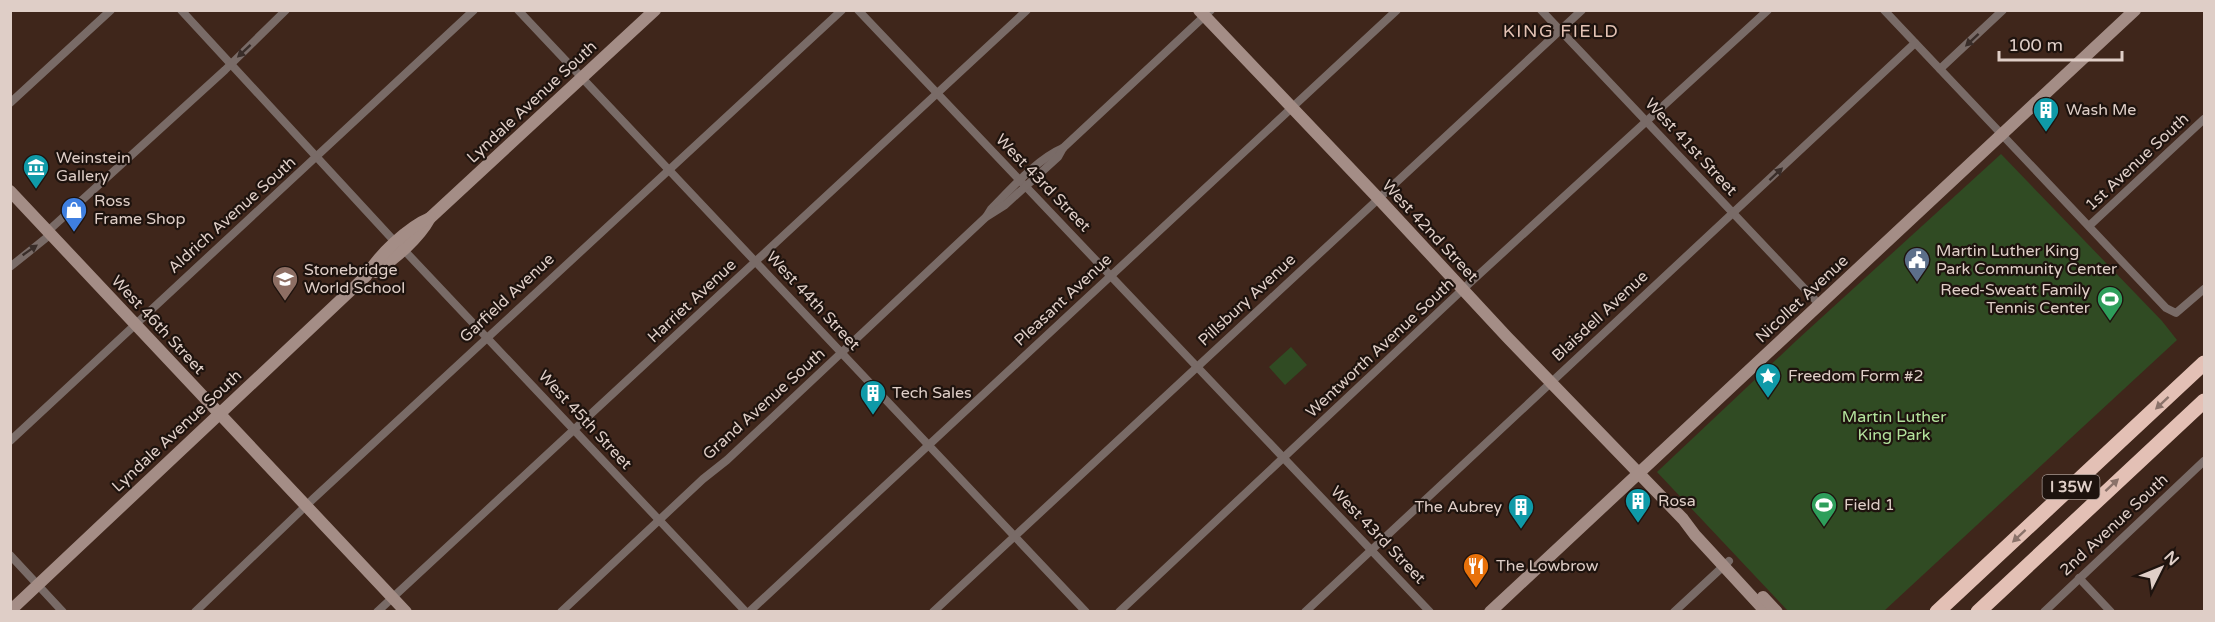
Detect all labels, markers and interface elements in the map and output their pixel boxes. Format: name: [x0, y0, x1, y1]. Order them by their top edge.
district label: KING FIELD: [1503, 20, 1619, 42]
scale bar: [1999, 24, 2122, 62]
one-way arrow: [1964, 33, 1979, 47]
text: 100 m: [2008, 34, 2063, 56]
street label: Lyndale Avenue South: [463, 37, 601, 167]
one-way arrow: [237, 43, 251, 57]
street label: West 41st Street: [1641, 94, 1741, 200]
building icon: Wash Me: [2031, 95, 2061, 133]
place label: Wash Me: [2066, 100, 2136, 120]
street label: 1st Avenue South: [2081, 109, 2193, 215]
street label: West 43rd Street: [991, 130, 1095, 236]
place label: Weinstein Gallery: [56, 148, 131, 186]
museum icon: Weinstein Gallery: [21, 152, 51, 190]
street label: Aldrich Avenue South: [164, 152, 300, 278]
one-way arrow: [1769, 167, 1783, 181]
street label: West 42nd Street: [1378, 176, 1482, 286]
place label: Ross Frame Shop: [94, 191, 186, 229]
shop icon: Ross Frame Shop: [59, 195, 89, 233]
place label: Martin Luther King Park Community Center: [1936, 241, 2118, 279]
one-way arrow: [23, 245, 38, 257]
public building icon: Martin Luther King Park Community Center: [1902, 245, 1932, 283]
street label: West 44th Street: [762, 247, 864, 355]
street label: Garfield Avenue: [456, 249, 558, 347]
street label: Pleasant Avenue: [1010, 250, 1116, 350]
street label: Pillsbury Avenue: [1194, 250, 1300, 350]
street label: Nicollet Avenue: [1752, 251, 1852, 347]
street label: Harriet Avenue: [644, 255, 740, 347]
place label: Stonebridge World School: [304, 260, 405, 298]
school or university icon: Stonebridge World School: [270, 264, 300, 302]
street label: Blaisdell Avenue: [1548, 266, 1652, 366]
street label: West 46th Street: [107, 271, 209, 379]
street label: Wentworth Avenue South: [1302, 274, 1458, 422]
place label: Reed-Sweatt Family Tennis Center: [1940, 280, 2091, 318]
sports icon: Reed-Sweatt Family Tennis Center: [2095, 284, 2125, 322]
street label: Grand Avenue South: [699, 344, 829, 464]
place icon: Freedom Form #2: [1753, 361, 1783, 399]
street label: Lyndale Avenue South: [108, 366, 246, 496]
street label: West 45th Street: [534, 366, 636, 474]
place label: Freedom Form #2: [1788, 366, 1924, 386]
building icon: Tech Sales: [858, 378, 888, 416]
place label: Tech Sales: [892, 383, 972, 403]
one-way arrow: [2154, 396, 2169, 410]
park label: Martin Luther King Park: [1842, 407, 1947, 445]
street label: 2nd Avenue South: [2056, 470, 2172, 580]
road number: I 35W: [2042, 475, 2100, 499]
one-way arrow: [2105, 478, 2120, 492]
street label: West 43rd Street: [1326, 482, 1430, 588]
building icon: Rosa: [1623, 486, 1653, 524]
sports icon: Field 1: [1809, 490, 1839, 528]
place label: Rosa: [1658, 491, 1696, 511]
building icon: The Aubrey: [1506, 492, 1536, 530]
place label: Field 1: [1844, 495, 1895, 515]
place label: The Aubrey: [1414, 497, 1502, 517]
one-way arrow: [2012, 528, 2026, 542]
north arrow: [2131, 538, 2191, 598]
text: N: [2160, 547, 2183, 570]
restaurant icon: The Lowbrow: [1461, 551, 1491, 589]
place label: The Lowbrow: [1496, 556, 1599, 576]

